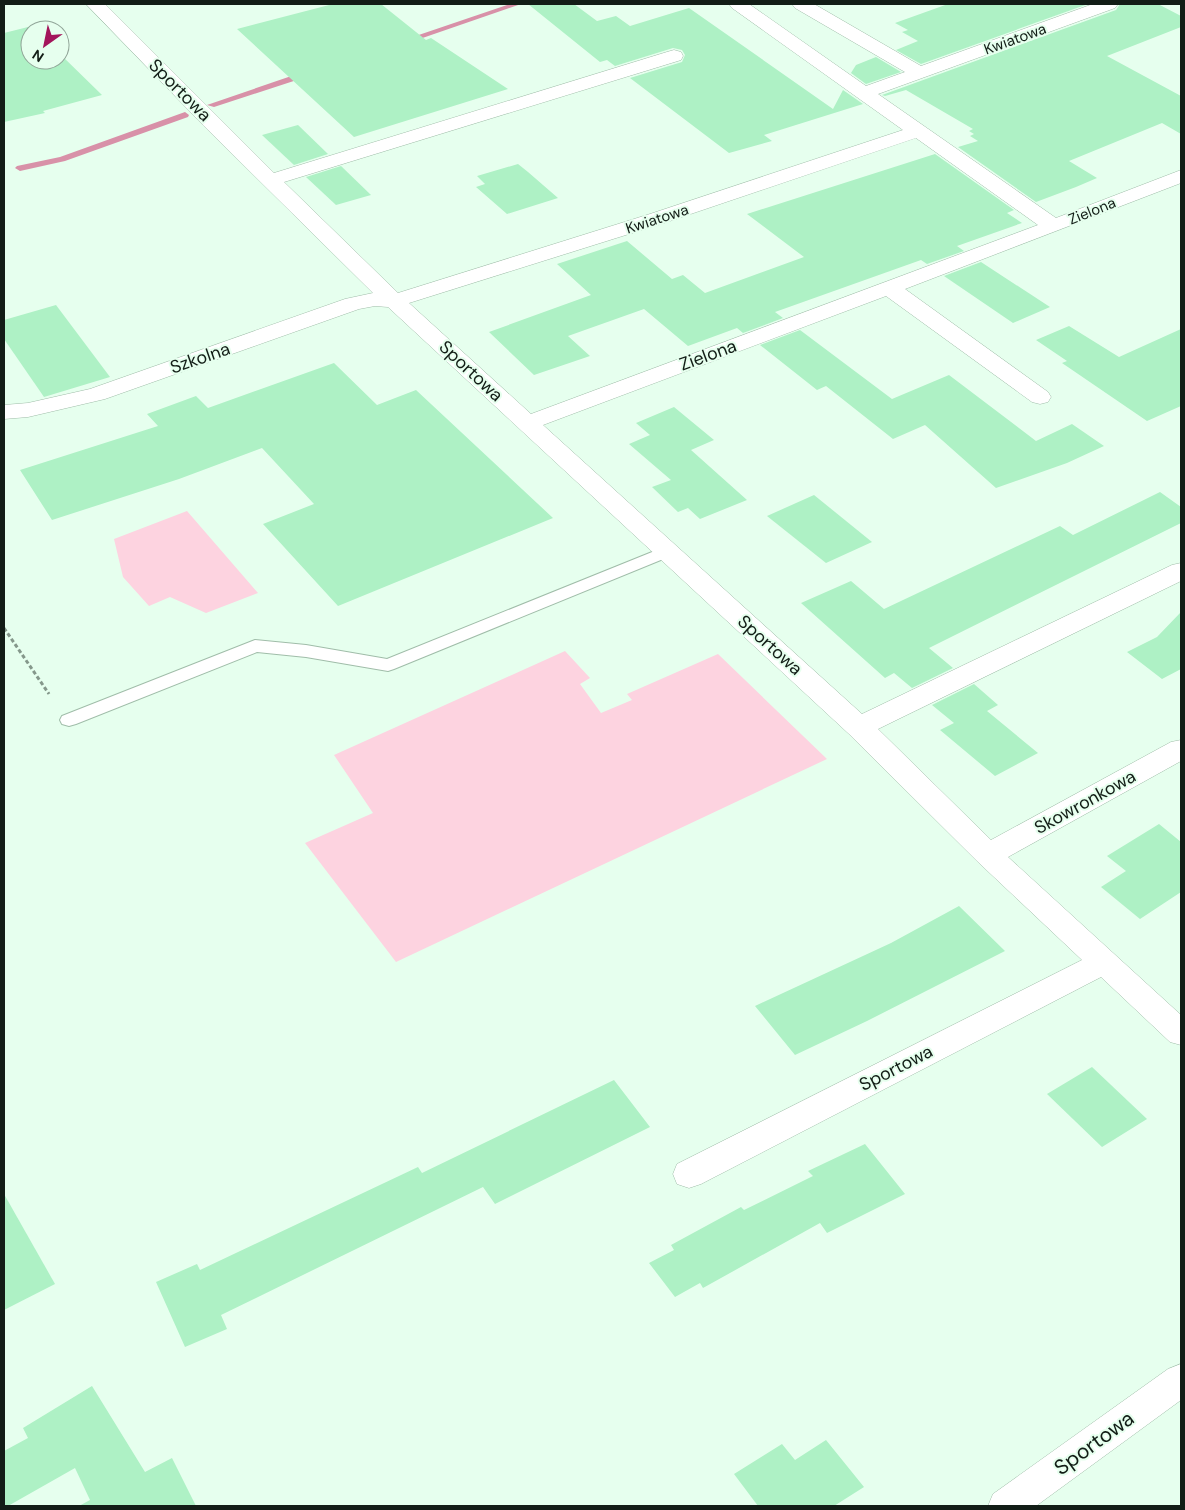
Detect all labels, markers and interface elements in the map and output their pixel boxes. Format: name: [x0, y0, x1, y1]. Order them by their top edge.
street label: Kwiatowa: [981, 19, 1049, 59]
north arrow: [20, 20, 70, 70]
text: N: [29, 46, 47, 66]
street label: Sportowa: [143, 53, 217, 127]
street label: Zielona: [1065, 193, 1119, 229]
street label: Kwiatowa: [623, 199, 691, 239]
street label: Zielona: [676, 334, 740, 376]
street label: Sportowa: [434, 335, 508, 407]
street label: Szkolna: [167, 337, 233, 379]
street label: Sportowa: [732, 610, 808, 680]
street label: Skowronkowa: [1030, 764, 1140, 840]
street label: Sportowa: [855, 1039, 937, 1097]
street label: Sportowa: [1048, 1404, 1140, 1482]

